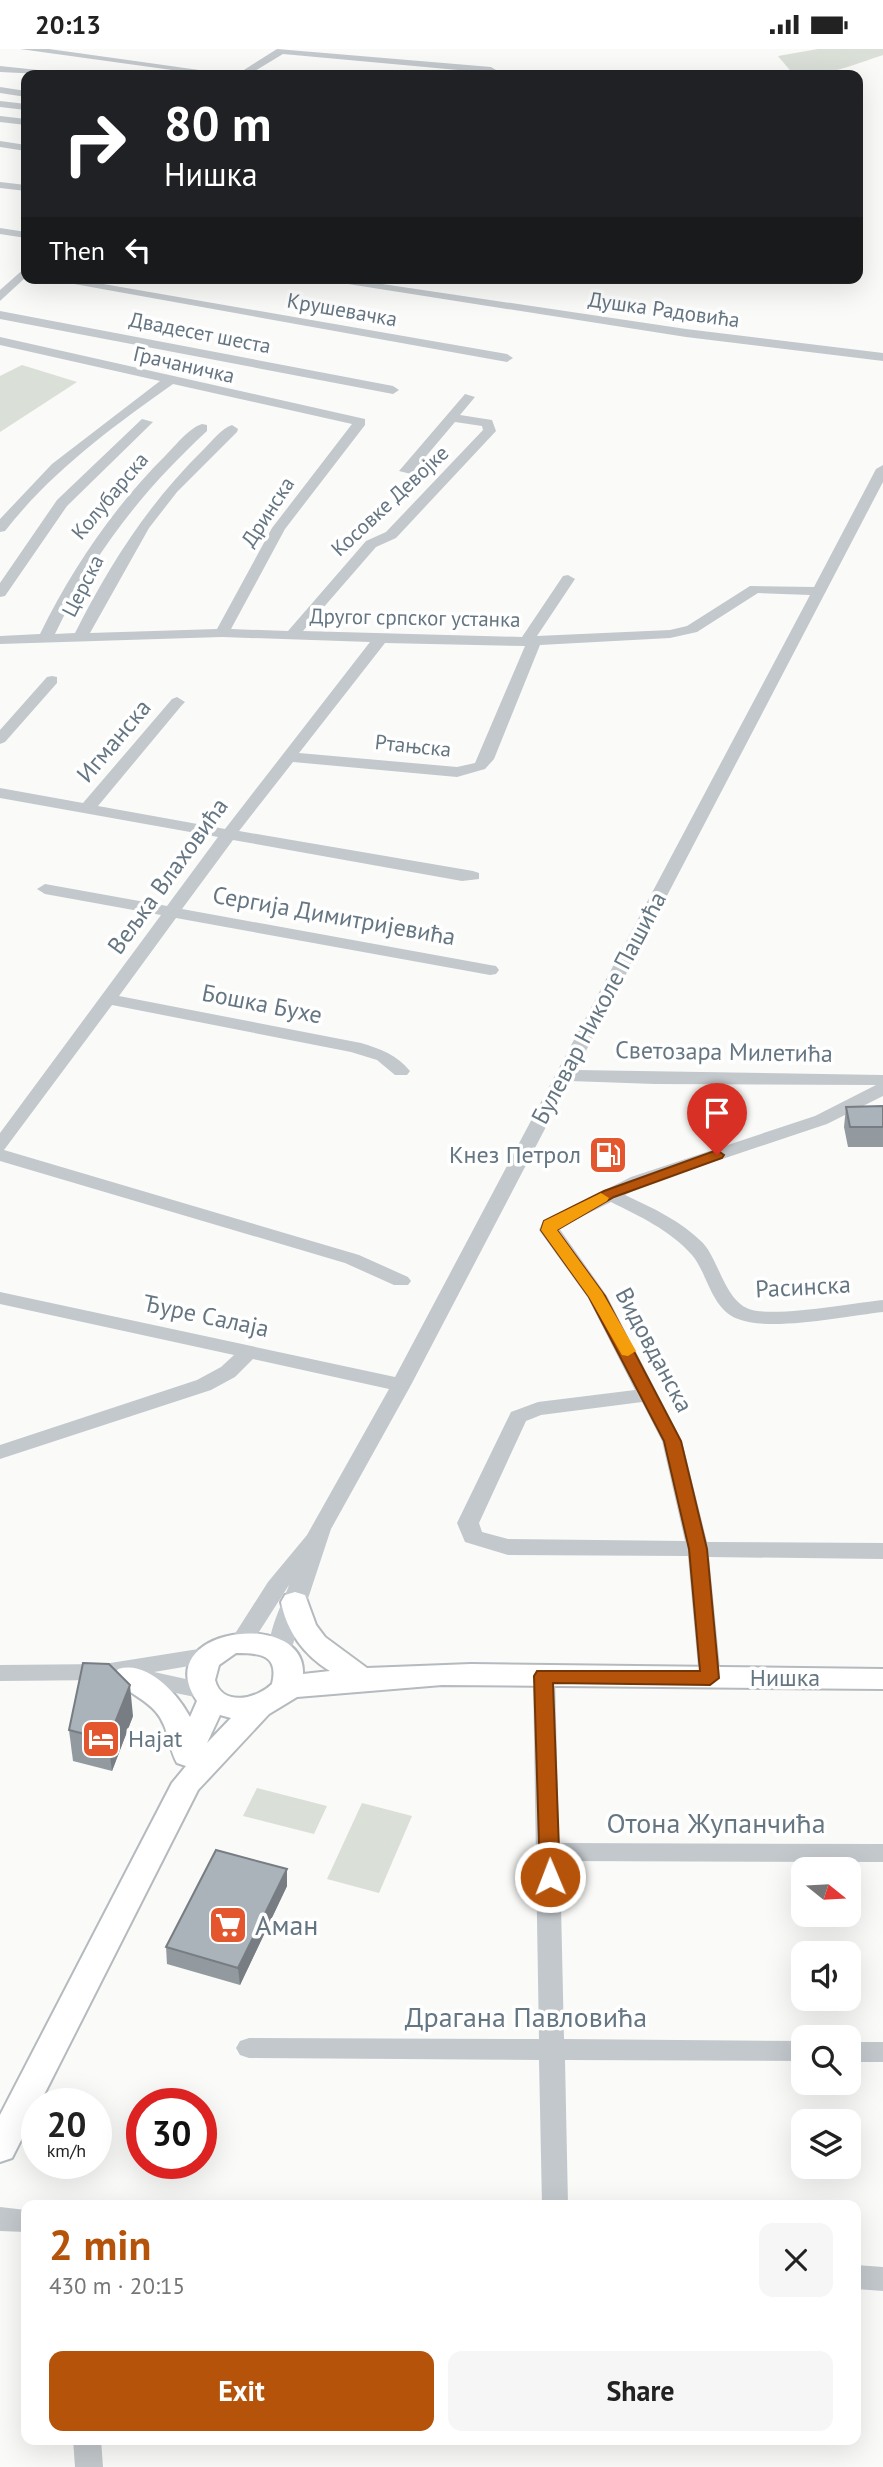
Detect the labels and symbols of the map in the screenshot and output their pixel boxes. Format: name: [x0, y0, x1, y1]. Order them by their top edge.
street label: Душка Радовића: [587, 286, 742, 334]
street label: Крушевачка: [285, 287, 399, 332]
street label: Двадесет шеста: [127, 306, 273, 359]
street label: Грачаничка: [131, 340, 237, 389]
street label: Косовке Девојке: [325, 439, 454, 562]
street label: Колубарска: [65, 446, 154, 545]
street label: Дринска: [235, 472, 300, 552]
street label: Церска: [56, 550, 110, 621]
street label: Другог српског устанка: [309, 602, 521, 633]
street label: Игманска: [70, 693, 158, 789]
street label: Ртањска: [374, 728, 452, 763]
street label: Вељка Влаховића: [100, 791, 235, 960]
street label: Сергија Димитријевића: [210, 879, 458, 952]
street label: Булевар Николе Пашића: [524, 886, 673, 1129]
street label: Бошка Бухе: [199, 977, 325, 1030]
street label: Светозара Милетића: [615, 1034, 833, 1069]
pin: [687, 1083, 747, 1155]
fuel station icon: Кнез Петрол: [587, 1134, 629, 1176]
place label: Кнез Петрол: [449, 1139, 581, 1170]
street label: Расинска: [754, 1269, 852, 1304]
street label: Видовданска: [609, 1282, 700, 1418]
street label: Ђуре Салаја: [140, 1287, 272, 1344]
street label: Нишка: [750, 1662, 820, 1693]
hotel icon: Hajat: [80, 1718, 122, 1760]
place label: Hajat: [128, 1723, 182, 1754]
street label: Отона Жупанчића: [606, 1804, 826, 1841]
position arrow: [513, 1840, 587, 1914]
north arrow: [791, 1857, 861, 1927]
supermarket icon: Аман: [207, 1904, 249, 1946]
place label: Аман: [255, 1906, 318, 1943]
street label: Драгана Павловића: [405, 1998, 647, 2035]
speed limit sign: 30: [126, 2088, 217, 2179]

